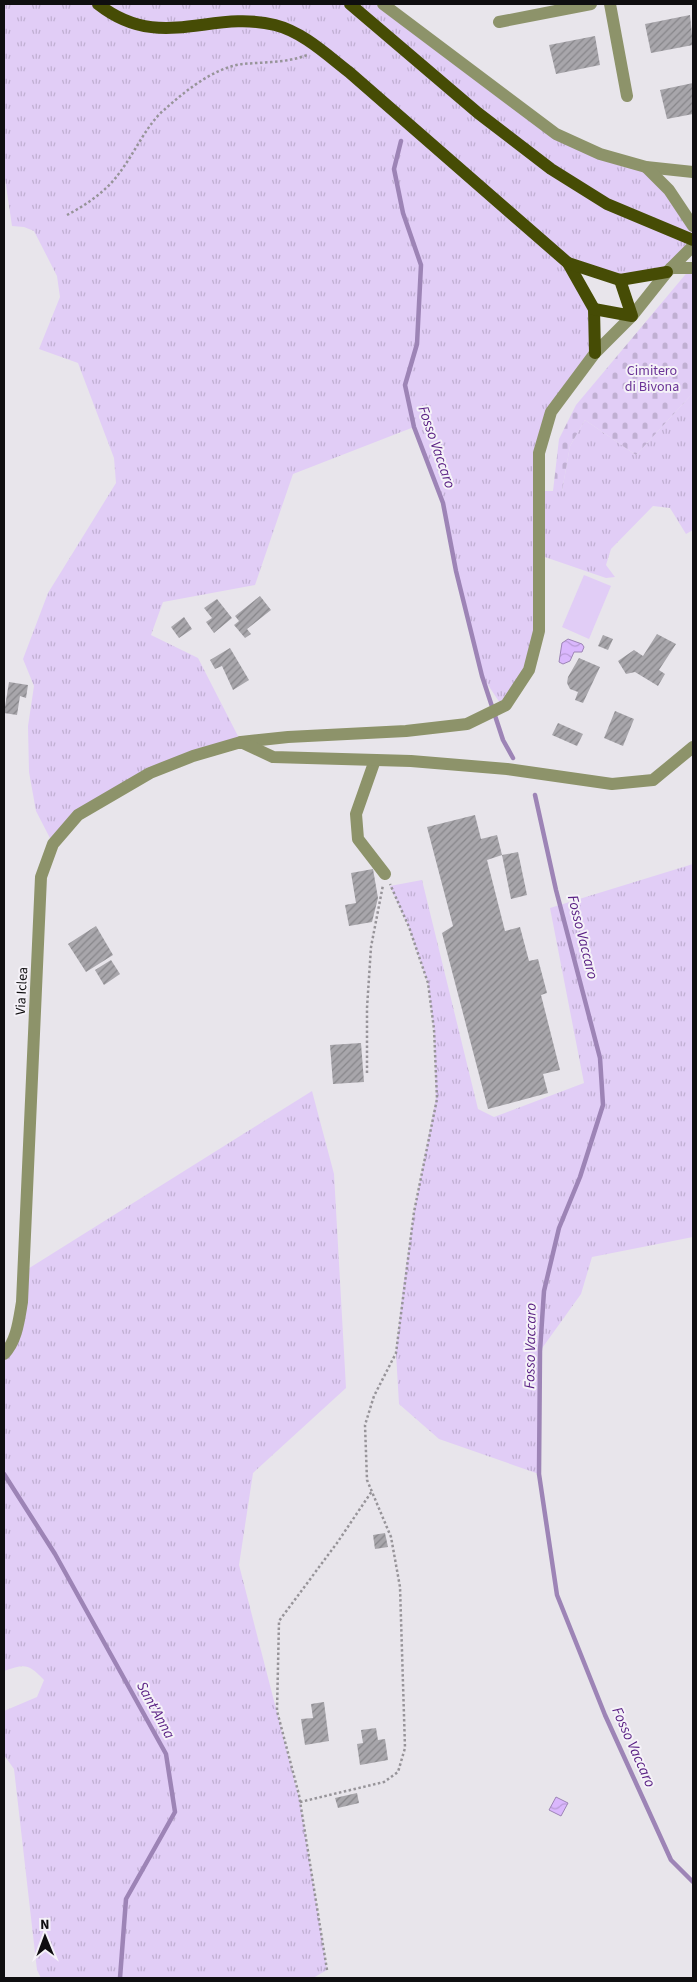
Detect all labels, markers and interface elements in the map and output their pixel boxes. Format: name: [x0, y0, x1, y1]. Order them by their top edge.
park label: Cimitero di Bivona: [625, 361, 679, 397]
water label: Fosso Vaccaro: [413, 403, 461, 491]
water label: Fosso Vaccaro: [562, 893, 603, 982]
street label: Via Iclea: [11, 967, 33, 1016]
water label: Fosso Vaccaro: [519, 1303, 542, 1389]
water label: Sant'Anna: [131, 1678, 180, 1743]
water label: Fosso Vaccaro: [606, 1704, 661, 1791]
north arrow: [20, 1912, 70, 1962]
text: N: [40, 1915, 50, 1935]

